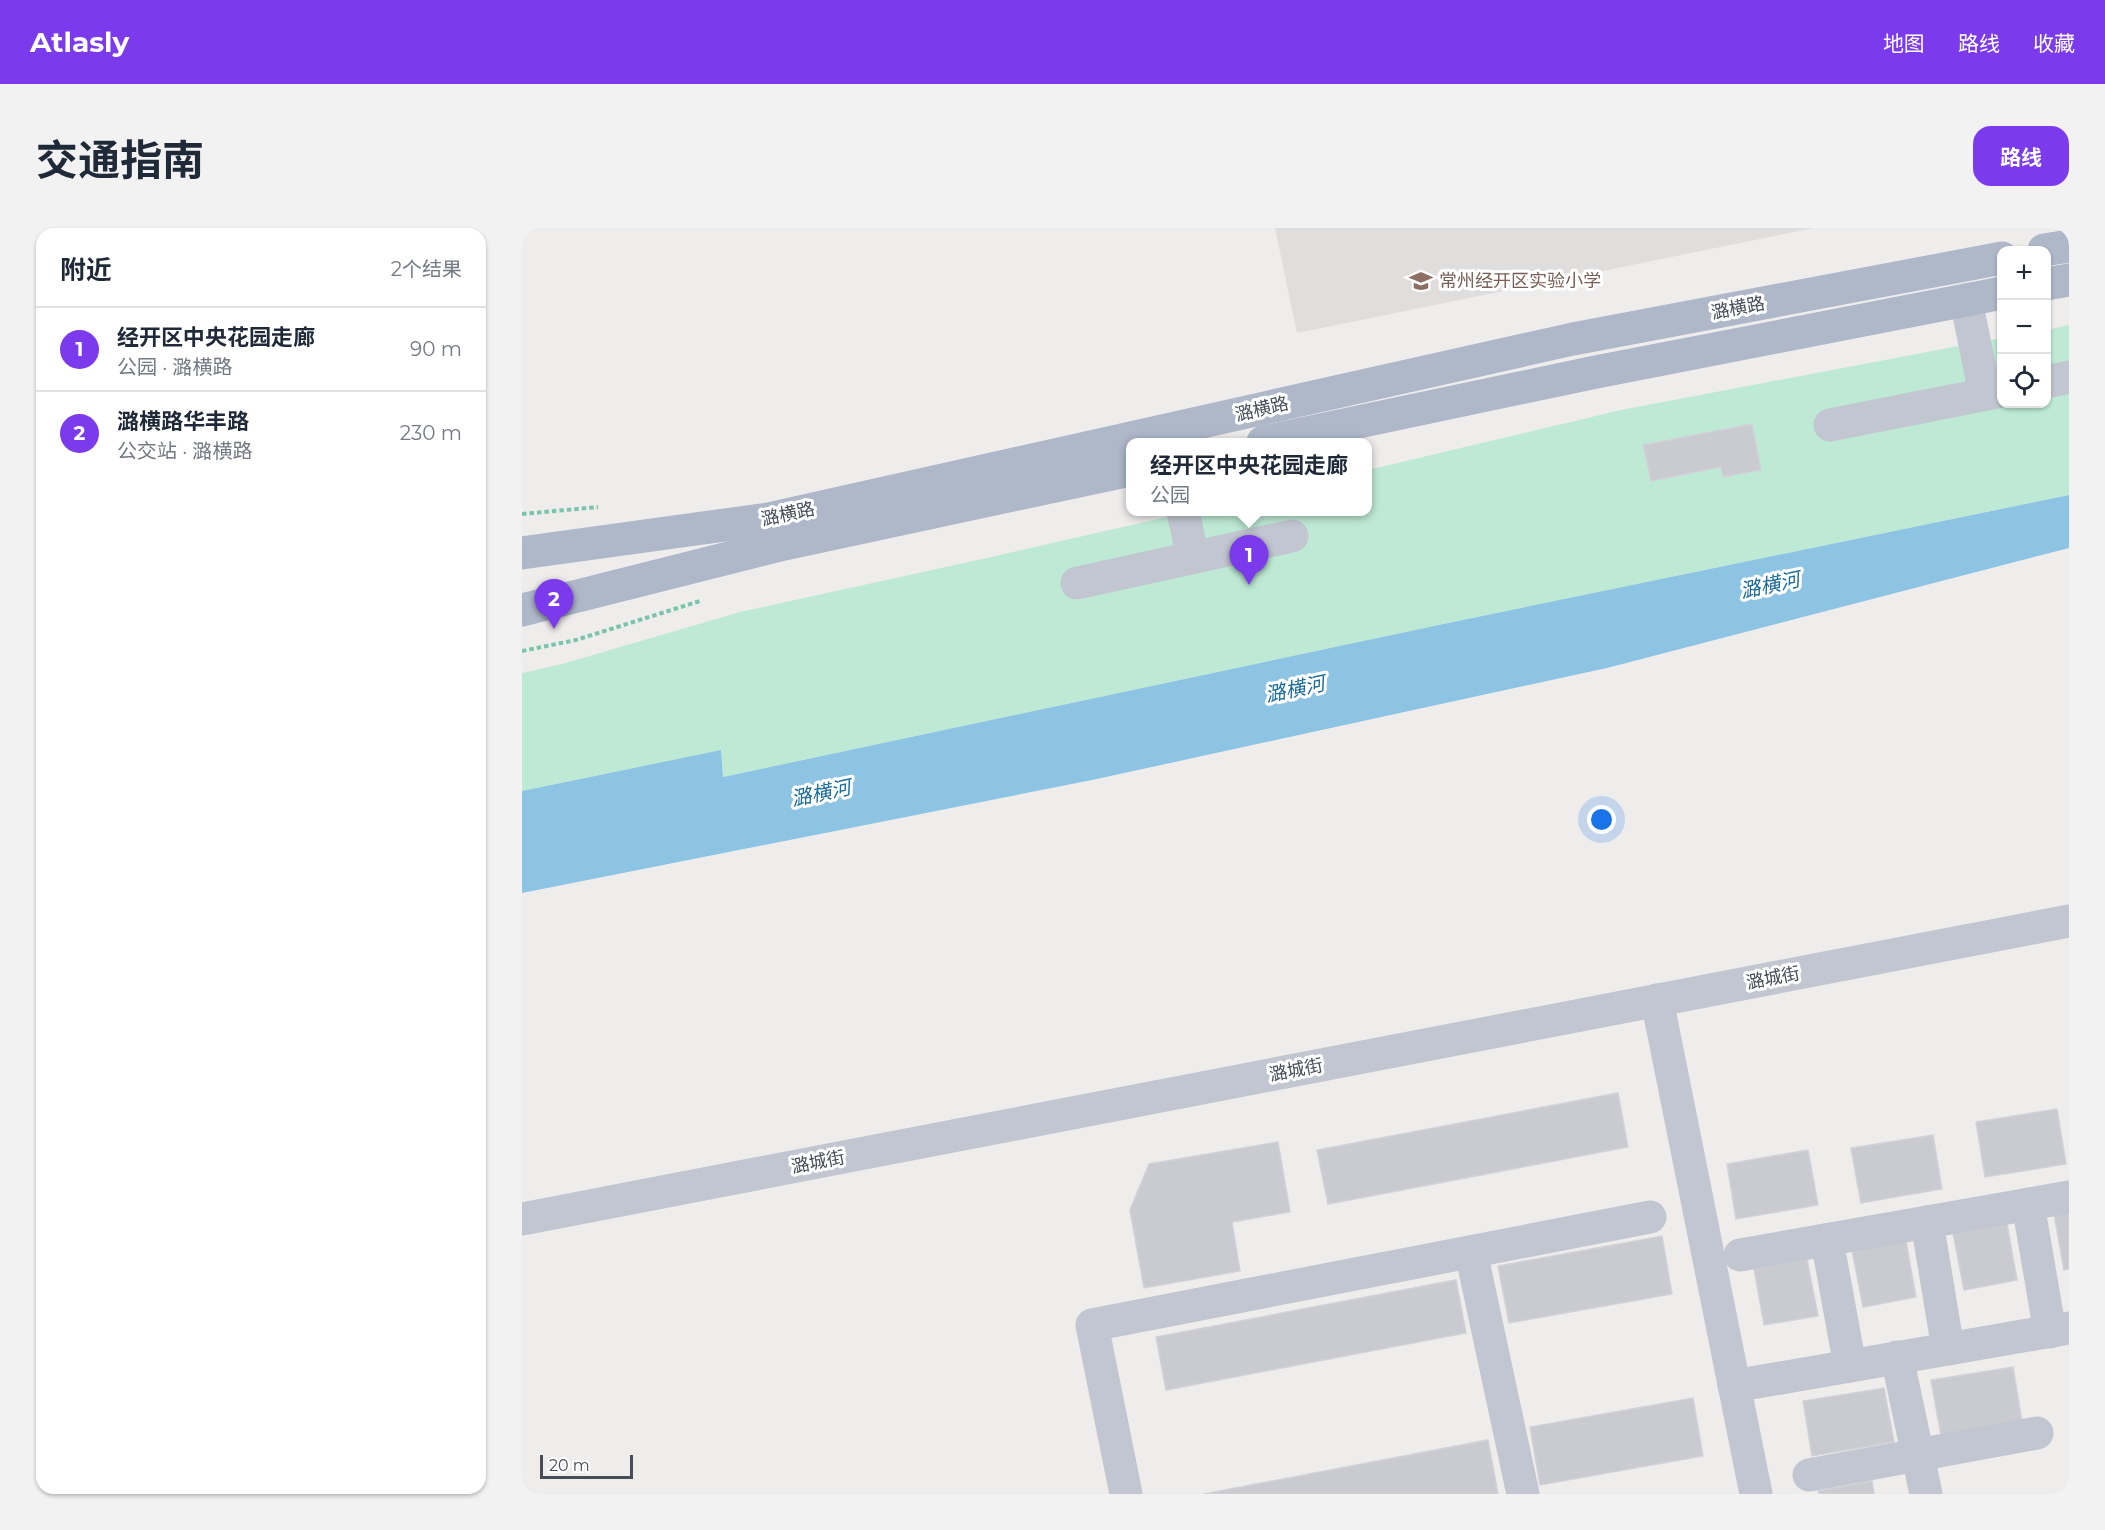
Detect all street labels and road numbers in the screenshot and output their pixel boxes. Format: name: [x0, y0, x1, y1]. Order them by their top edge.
street label: 潞横路: [1709, 292, 1767, 324]
street label: 潞横路: [1233, 392, 1291, 426]
street label: 潞横路: [759, 498, 817, 530]
street label: 潞城街: [1744, 962, 1802, 994]
street label: 潞城街: [1267, 1054, 1325, 1086]
street label: 潞城街: [789, 1146, 847, 1178]

